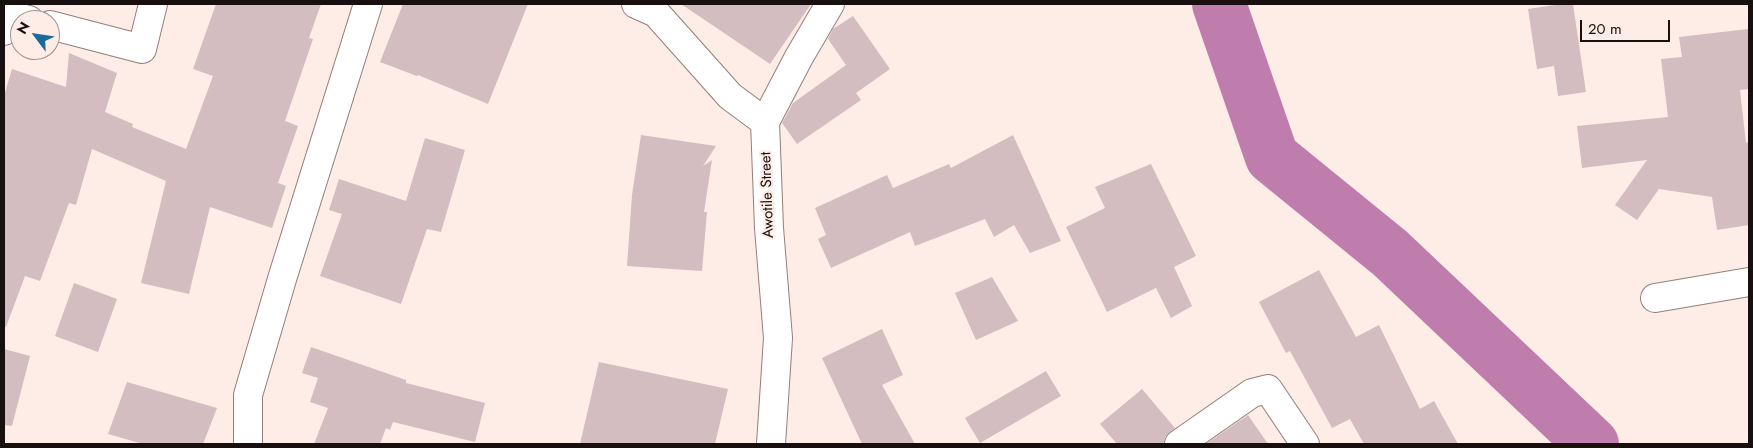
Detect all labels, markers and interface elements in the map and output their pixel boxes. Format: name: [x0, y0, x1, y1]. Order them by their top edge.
north arrow: [10, 10, 60, 60]
scale bar: [1583, 10, 1673, 42]
text: N: [12, 18, 34, 38]
text: 20 m: [1588, 18, 1622, 40]
street label: Awotile Street: [757, 152, 779, 238]

